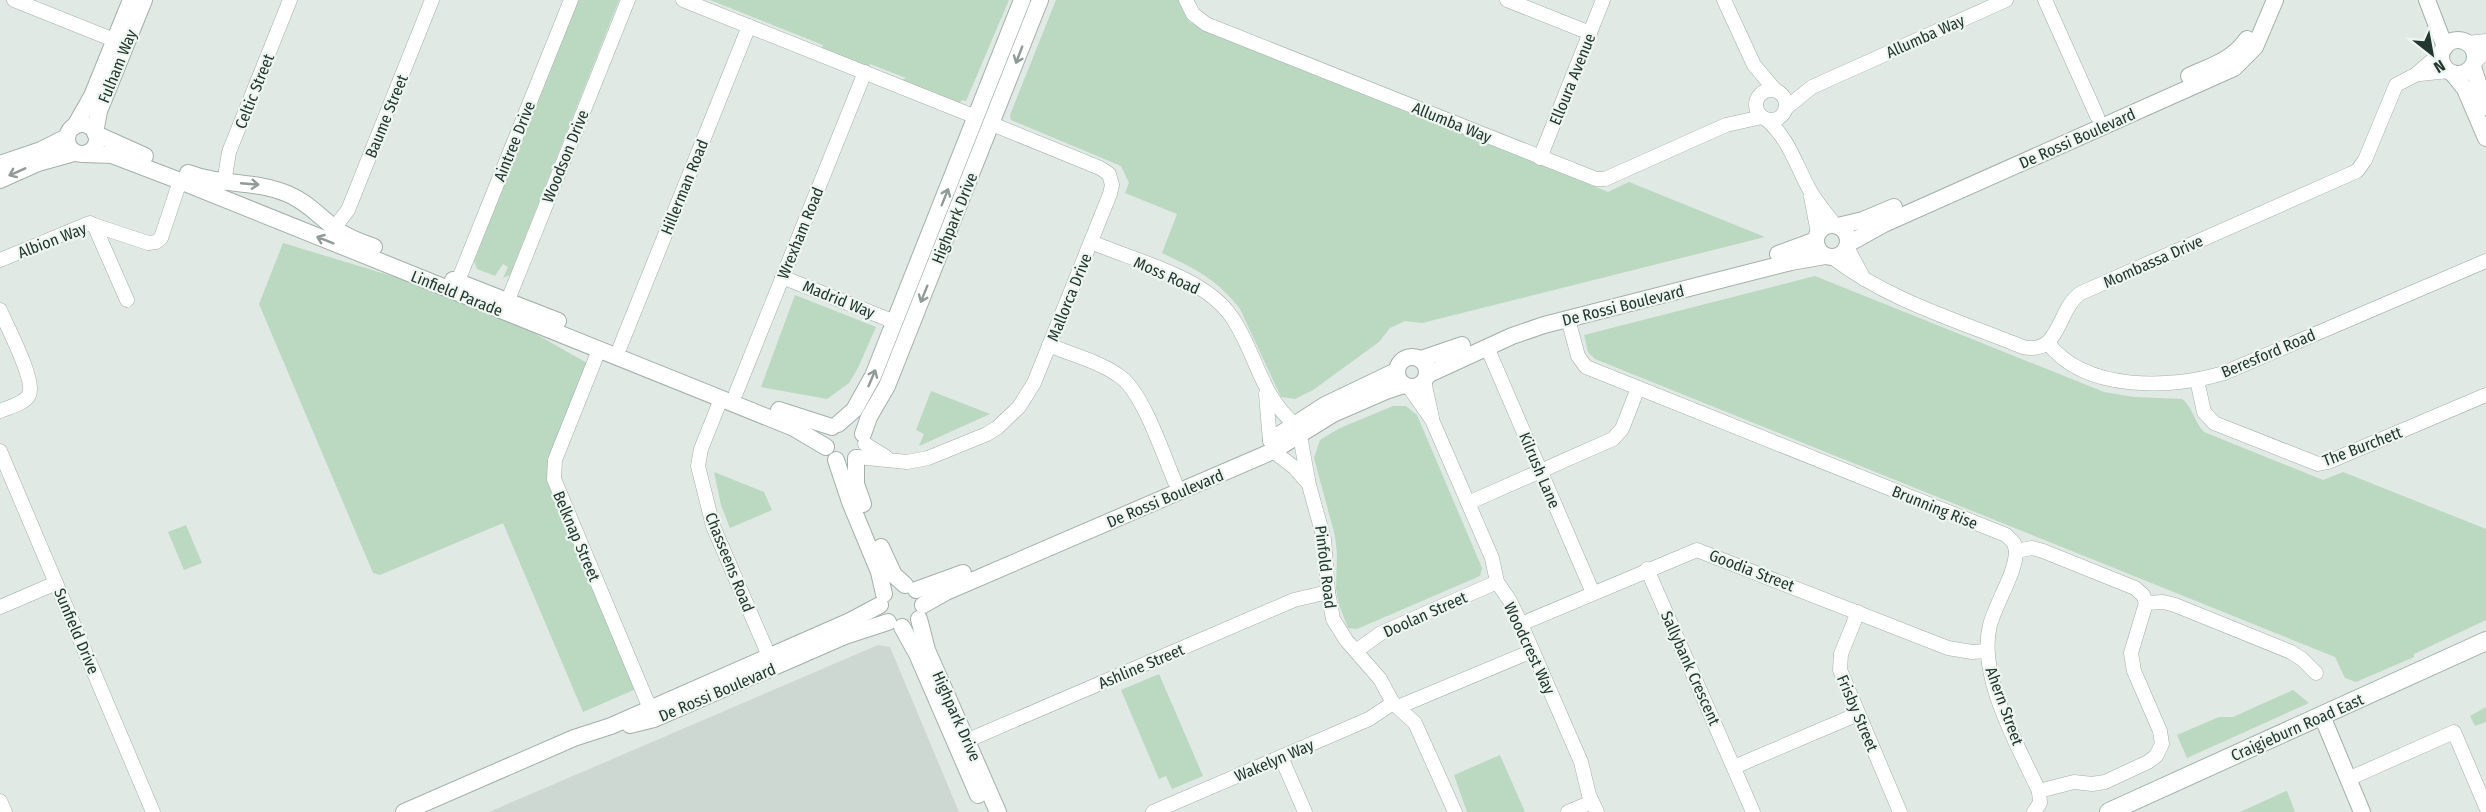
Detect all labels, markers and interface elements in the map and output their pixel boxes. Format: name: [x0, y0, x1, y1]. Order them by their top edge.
street label: Allumba Way: [1883, 10, 1968, 62]
north arrow: [2402, 24, 2462, 84]
street label: Fulham Way: [94, 26, 141, 106]
street label: Elloura Avenue: [1545, 30, 1600, 128]
one-way arrow: [1013, 45, 1024, 63]
street label: Celtic Street: [231, 50, 278, 131]
text: N: [2430, 56, 2448, 77]
street label: Baume Street: [361, 71, 412, 161]
street label: Aintree Drive: [490, 98, 539, 184]
street label: Allumba Way: [1409, 98, 1495, 147]
street label: De Rossi Boulevard: [2016, 104, 2138, 173]
street label: Woodson Drive: [538, 107, 593, 205]
street label: Hillerman Road: [657, 137, 712, 238]
one-way arrow: [8, 168, 26, 179]
street label: Highpark Drive: [928, 170, 981, 267]
one-way arrow: [240, 179, 259, 190]
street label: Wrexham Road: [773, 185, 827, 282]
one-way arrow: [940, 188, 951, 206]
street label: Albion Way: [15, 218, 90, 262]
street label: Mombassa Drive: [2100, 231, 2206, 292]
one-way arrow: [316, 234, 334, 245]
street label: Mallorca Drive: [1043, 250, 1096, 344]
street label: Moss Road: [1131, 252, 1203, 298]
street label: Linfield Parade: [408, 266, 505, 320]
street label: Madrid Way: [800, 276, 878, 323]
street label: De Rossi Boulevard: [1560, 281, 1686, 330]
one-way arrow: [917, 284, 928, 303]
street label: Beresford Road: [2218, 325, 2318, 382]
one-way arrow: [867, 369, 878, 387]
street label: The Burchett: [2320, 422, 2405, 470]
street label: Kilrush Lane: [1515, 429, 1564, 511]
street label: De Rossi Boulevard: [1104, 465, 1226, 532]
street label: Brunning Rise: [1889, 482, 1981, 533]
street label: Belknap Street: [549, 488, 604, 585]
street label: Chasseens Road: [701, 510, 758, 615]
street label: Pinfold Road: [1311, 524, 1340, 610]
street label: Goodia Street: [1707, 546, 1798, 596]
street label: Sunfield Drive: [50, 585, 103, 677]
street label: Doolan Street: [1380, 587, 1471, 641]
street label: Woodcrest Way: [1500, 599, 1559, 698]
street label: Sallybank Crescent: [1657, 608, 1724, 729]
street label: Ashline Street: [1095, 640, 1188, 693]
street label: De Rossi Boulevard: [656, 659, 778, 726]
street label: Ahern Street: [1982, 664, 2028, 749]
street label: Highpark Drive: [928, 668, 985, 764]
street label: Frisby Street: [1833, 672, 1883, 755]
street label: Craigieburn Road East: [2228, 689, 2367, 765]
street label: Wakelyn Way: [1232, 735, 1317, 786]

